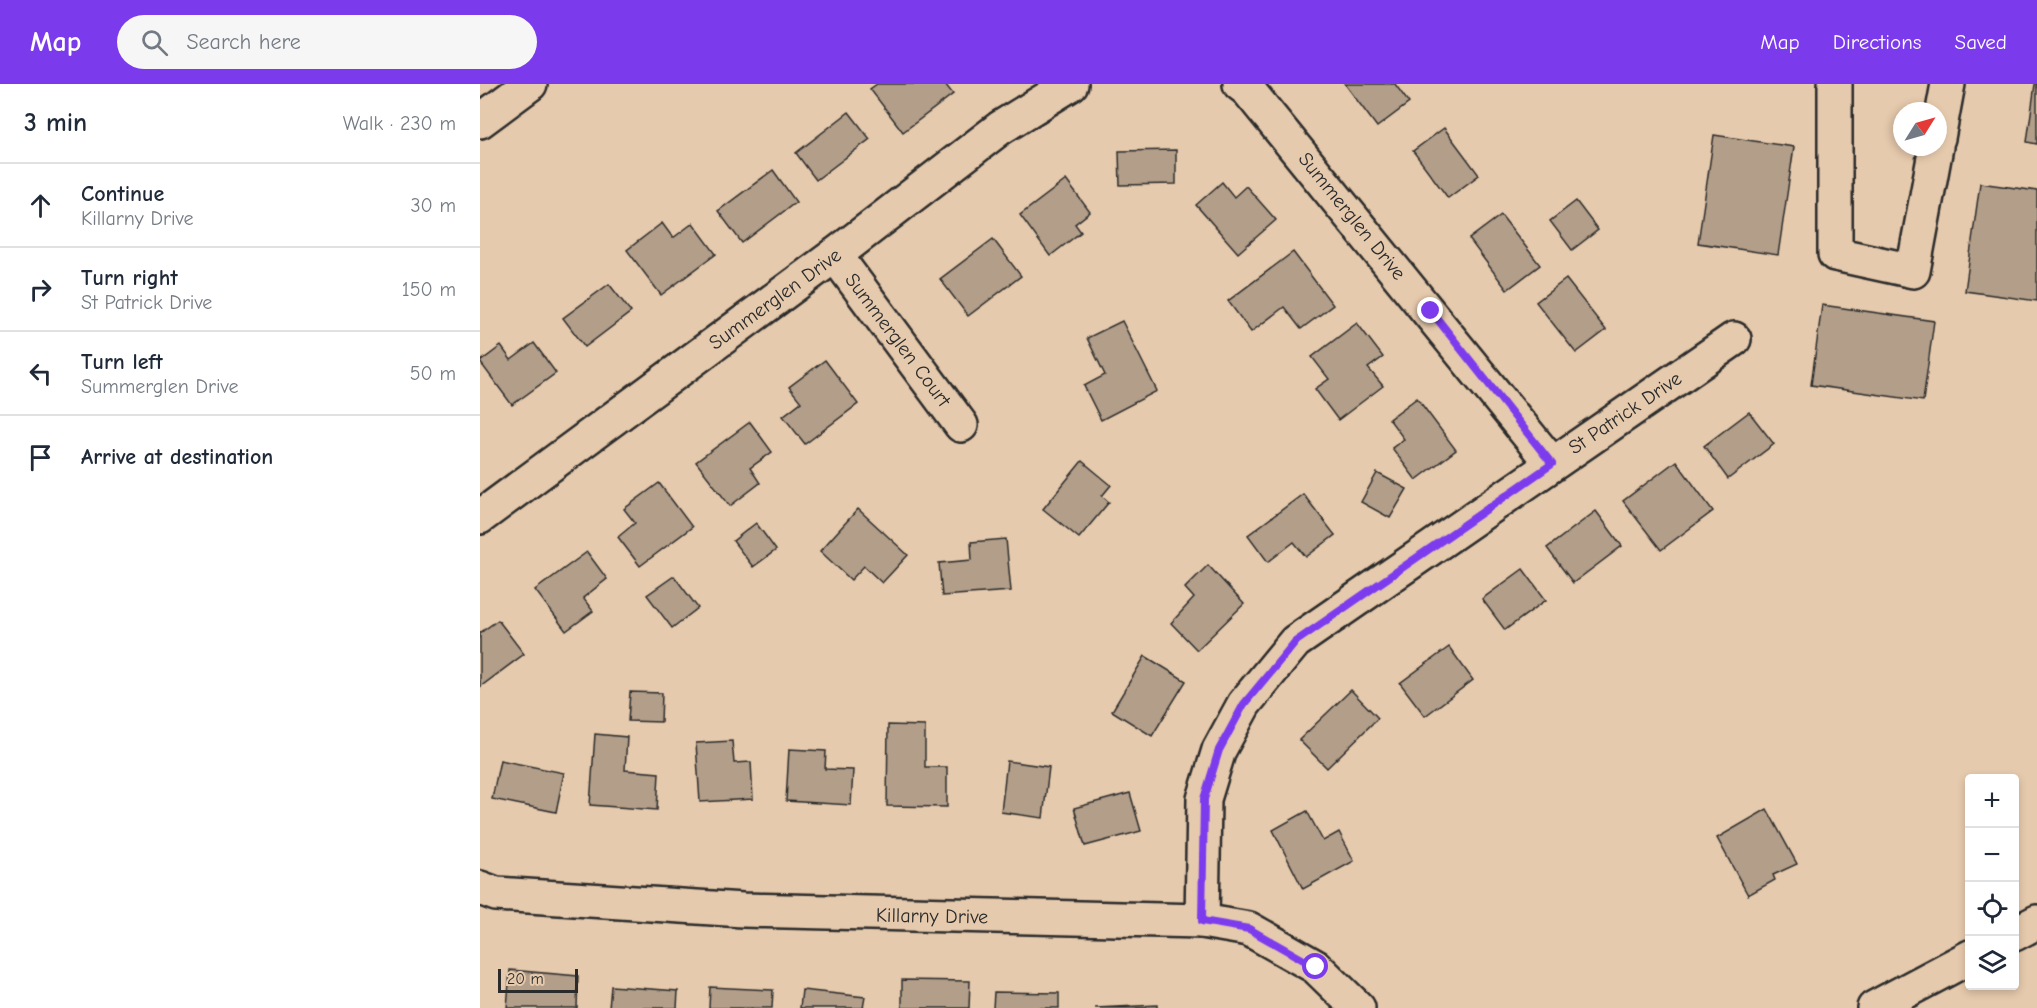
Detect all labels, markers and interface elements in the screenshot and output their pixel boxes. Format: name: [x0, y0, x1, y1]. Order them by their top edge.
search box: [117, 15, 537, 69]
text: Map: [30, 26, 81, 58]
icon: search: [138, 26, 171, 59]
text: Search here: [186, 29, 301, 55]
text: Map: [1760, 30, 1800, 54]
text: Directions: [1833, 30, 1922, 54]
text: Saved: [1955, 30, 2007, 54]
north arrow: [1893, 102, 1947, 156]
text: 3 min: [24, 108, 87, 138]
text: Walk · 230 m: [343, 112, 456, 135]
street label: Summerglen Drive: [1294, 148, 1410, 284]
text: Continue: [81, 181, 164, 207]
icon: ahead: [24, 189, 57, 222]
text: 30 m: [410, 194, 456, 217]
text: Killarny Drive: [81, 207, 193, 230]
street label: Summerglen Drive: [705, 243, 845, 355]
text: Turn right: [81, 265, 178, 291]
street label: Summerglen Court: [840, 269, 956, 412]
icon: right: [24, 273, 57, 306]
text: 150 m: [402, 278, 456, 301]
text: St Patrick Drive: [81, 291, 212, 314]
route end: [1417, 297, 1443, 323]
text: Turn left: [81, 349, 163, 375]
icon: left: [24, 357, 57, 390]
text: 50 m: [410, 362, 456, 385]
street label: St Patrick Drive: [1564, 367, 1686, 459]
text: Summerglen Drive: [81, 375, 238, 398]
icon: arrive: [24, 441, 57, 474]
text: Arrive at destination: [81, 444, 273, 470]
map controls: [1965, 774, 2019, 990]
button: +: [1965, 774, 2019, 828]
button: −: [1965, 828, 2019, 882]
button: locate: [1965, 882, 2019, 936]
street label: Killarny Drive: [876, 904, 988, 928]
button: layers: [1965, 936, 2019, 990]
route start: [1302, 953, 1328, 979]
scale bar: [498, 966, 578, 994]
text: 20 m: [507, 970, 544, 988]

